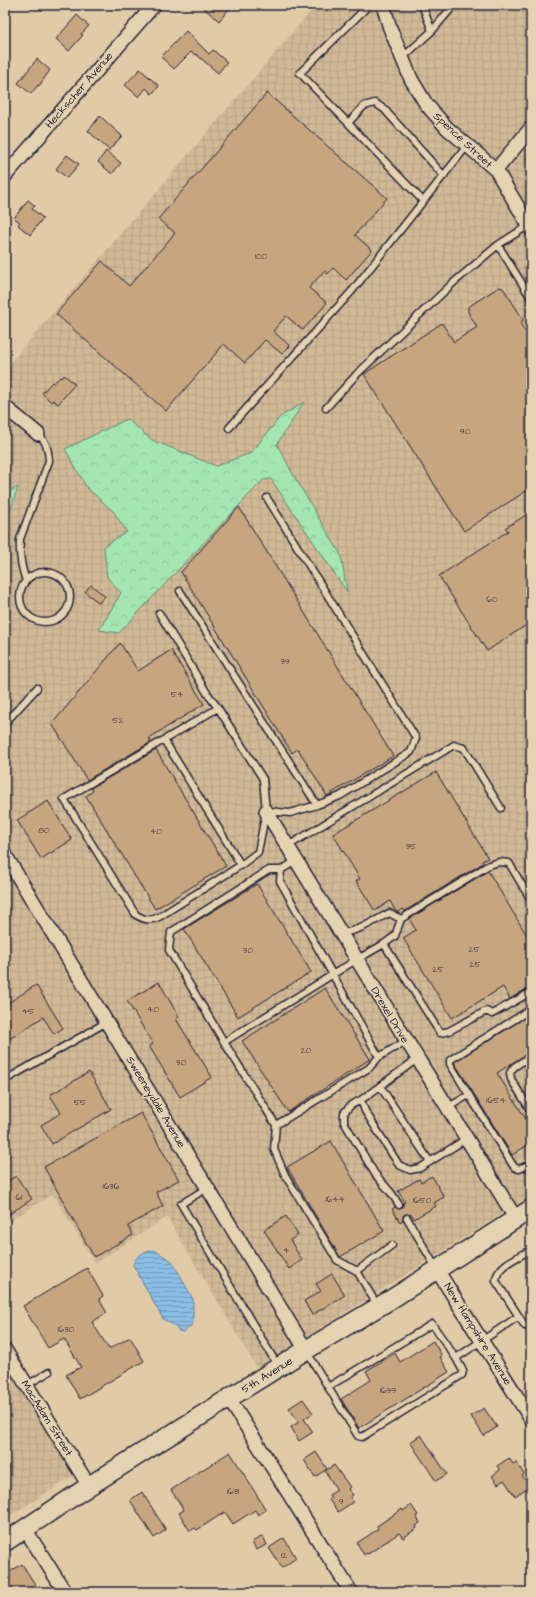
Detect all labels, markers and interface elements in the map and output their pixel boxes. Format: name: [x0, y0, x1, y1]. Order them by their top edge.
street label: Heckscher Avenue: [42, 49, 116, 131]
street label: Spence Street: [430, 109, 496, 172]
house number: 100: [255, 250, 268, 263]
house number: 90: [460, 425, 471, 438]
house number: 60: [486, 593, 498, 606]
house number: 39: [280, 655, 290, 668]
house number: 54: [171, 688, 183, 701]
house number: 52: [112, 714, 125, 727]
house number: 80: [38, 824, 50, 837]
house number: 40: [150, 825, 162, 838]
house number: 35: [406, 840, 417, 853]
house number: 25: [468, 943, 480, 956]
house number: 30: [243, 944, 253, 957]
house number: 25: [469, 958, 481, 971]
house number: 25: [432, 963, 444, 976]
street label: Drexel Drive: [367, 984, 413, 1046]
house number: 40: [147, 1003, 159, 1016]
house number: 45: [22, 1005, 35, 1018]
house number: 20: [301, 1044, 312, 1057]
street label: Sweeneydale Avenue: [122, 1053, 189, 1151]
house number: 30: [176, 1056, 186, 1069]
house number: 1654: [486, 1094, 506, 1107]
house number: 55: [74, 1096, 87, 1109]
house number: 1636: [102, 1180, 120, 1193]
house number: 61: [16, 1191, 22, 1204]
house number: 1644: [325, 1193, 345, 1206]
house number: 1650: [413, 1194, 432, 1207]
house number: 4: [283, 1244, 289, 1257]
street label: New Hampshire Avenue: [440, 1280, 516, 1388]
house number: 1630: [57, 1323, 75, 1336]
street label: 5th Avenue: [239, 1353, 296, 1397]
street label: MacAdam Street: [18, 1377, 77, 1459]
house number: 1639: [380, 1384, 396, 1397]
house number: 1631: [227, 1485, 239, 1498]
house number: 9: [338, 1495, 344, 1508]
house number: 12: [281, 1549, 288, 1562]

